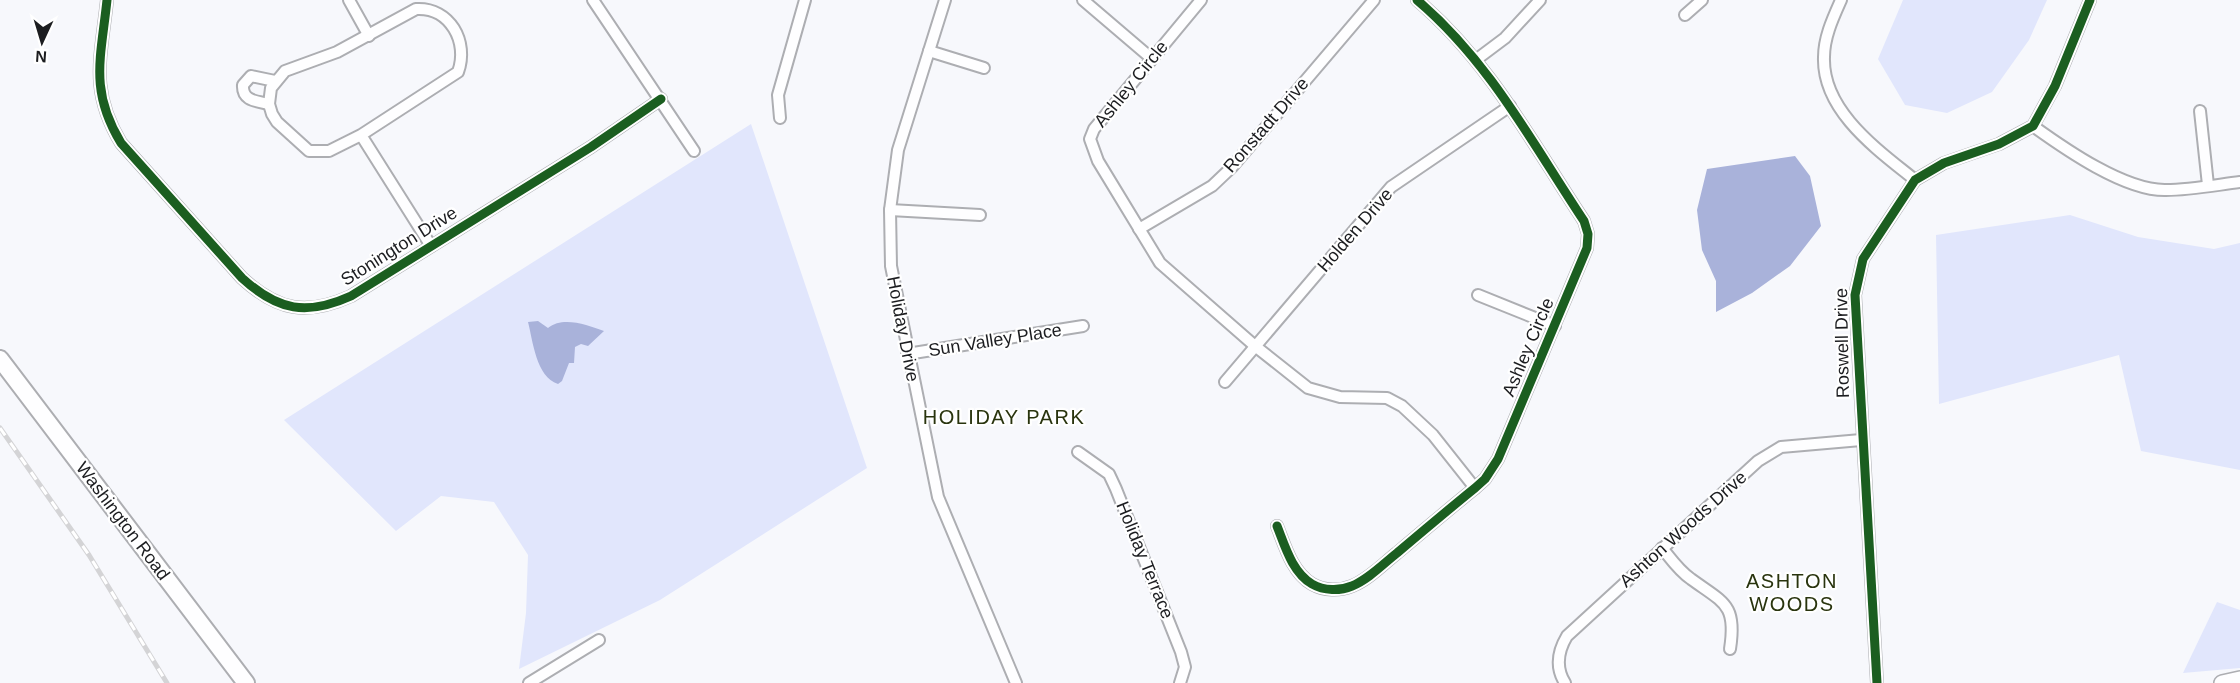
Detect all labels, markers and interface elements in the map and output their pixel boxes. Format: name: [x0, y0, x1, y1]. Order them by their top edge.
north arrow: [12, 12, 72, 72]
street label: Ashley Circle: [1090, 37, 1172, 131]
text: N: [35, 48, 47, 65]
street label: Ronstadt Drive: [1219, 74, 1313, 176]
street label: Holden Drive: [1313, 184, 1397, 276]
street label: Stonington Drive: [337, 202, 461, 290]
street label: Holiday Drive: [883, 275, 923, 383]
street label: Roswell Drive: [1831, 288, 1853, 398]
street label: Ashley Circle: [1498, 295, 1558, 399]
street label: Sun Valley Place: [927, 320, 1063, 360]
district label: HOLIDAY PARK: [923, 406, 1085, 428]
street label: Washington Road: [72, 458, 174, 584]
street label: Ashton Woods Drive: [1615, 467, 1751, 591]
street label: Holiday Terrace: [1112, 498, 1178, 622]
district label: ASHTON WOODS: [1746, 570, 1838, 615]

